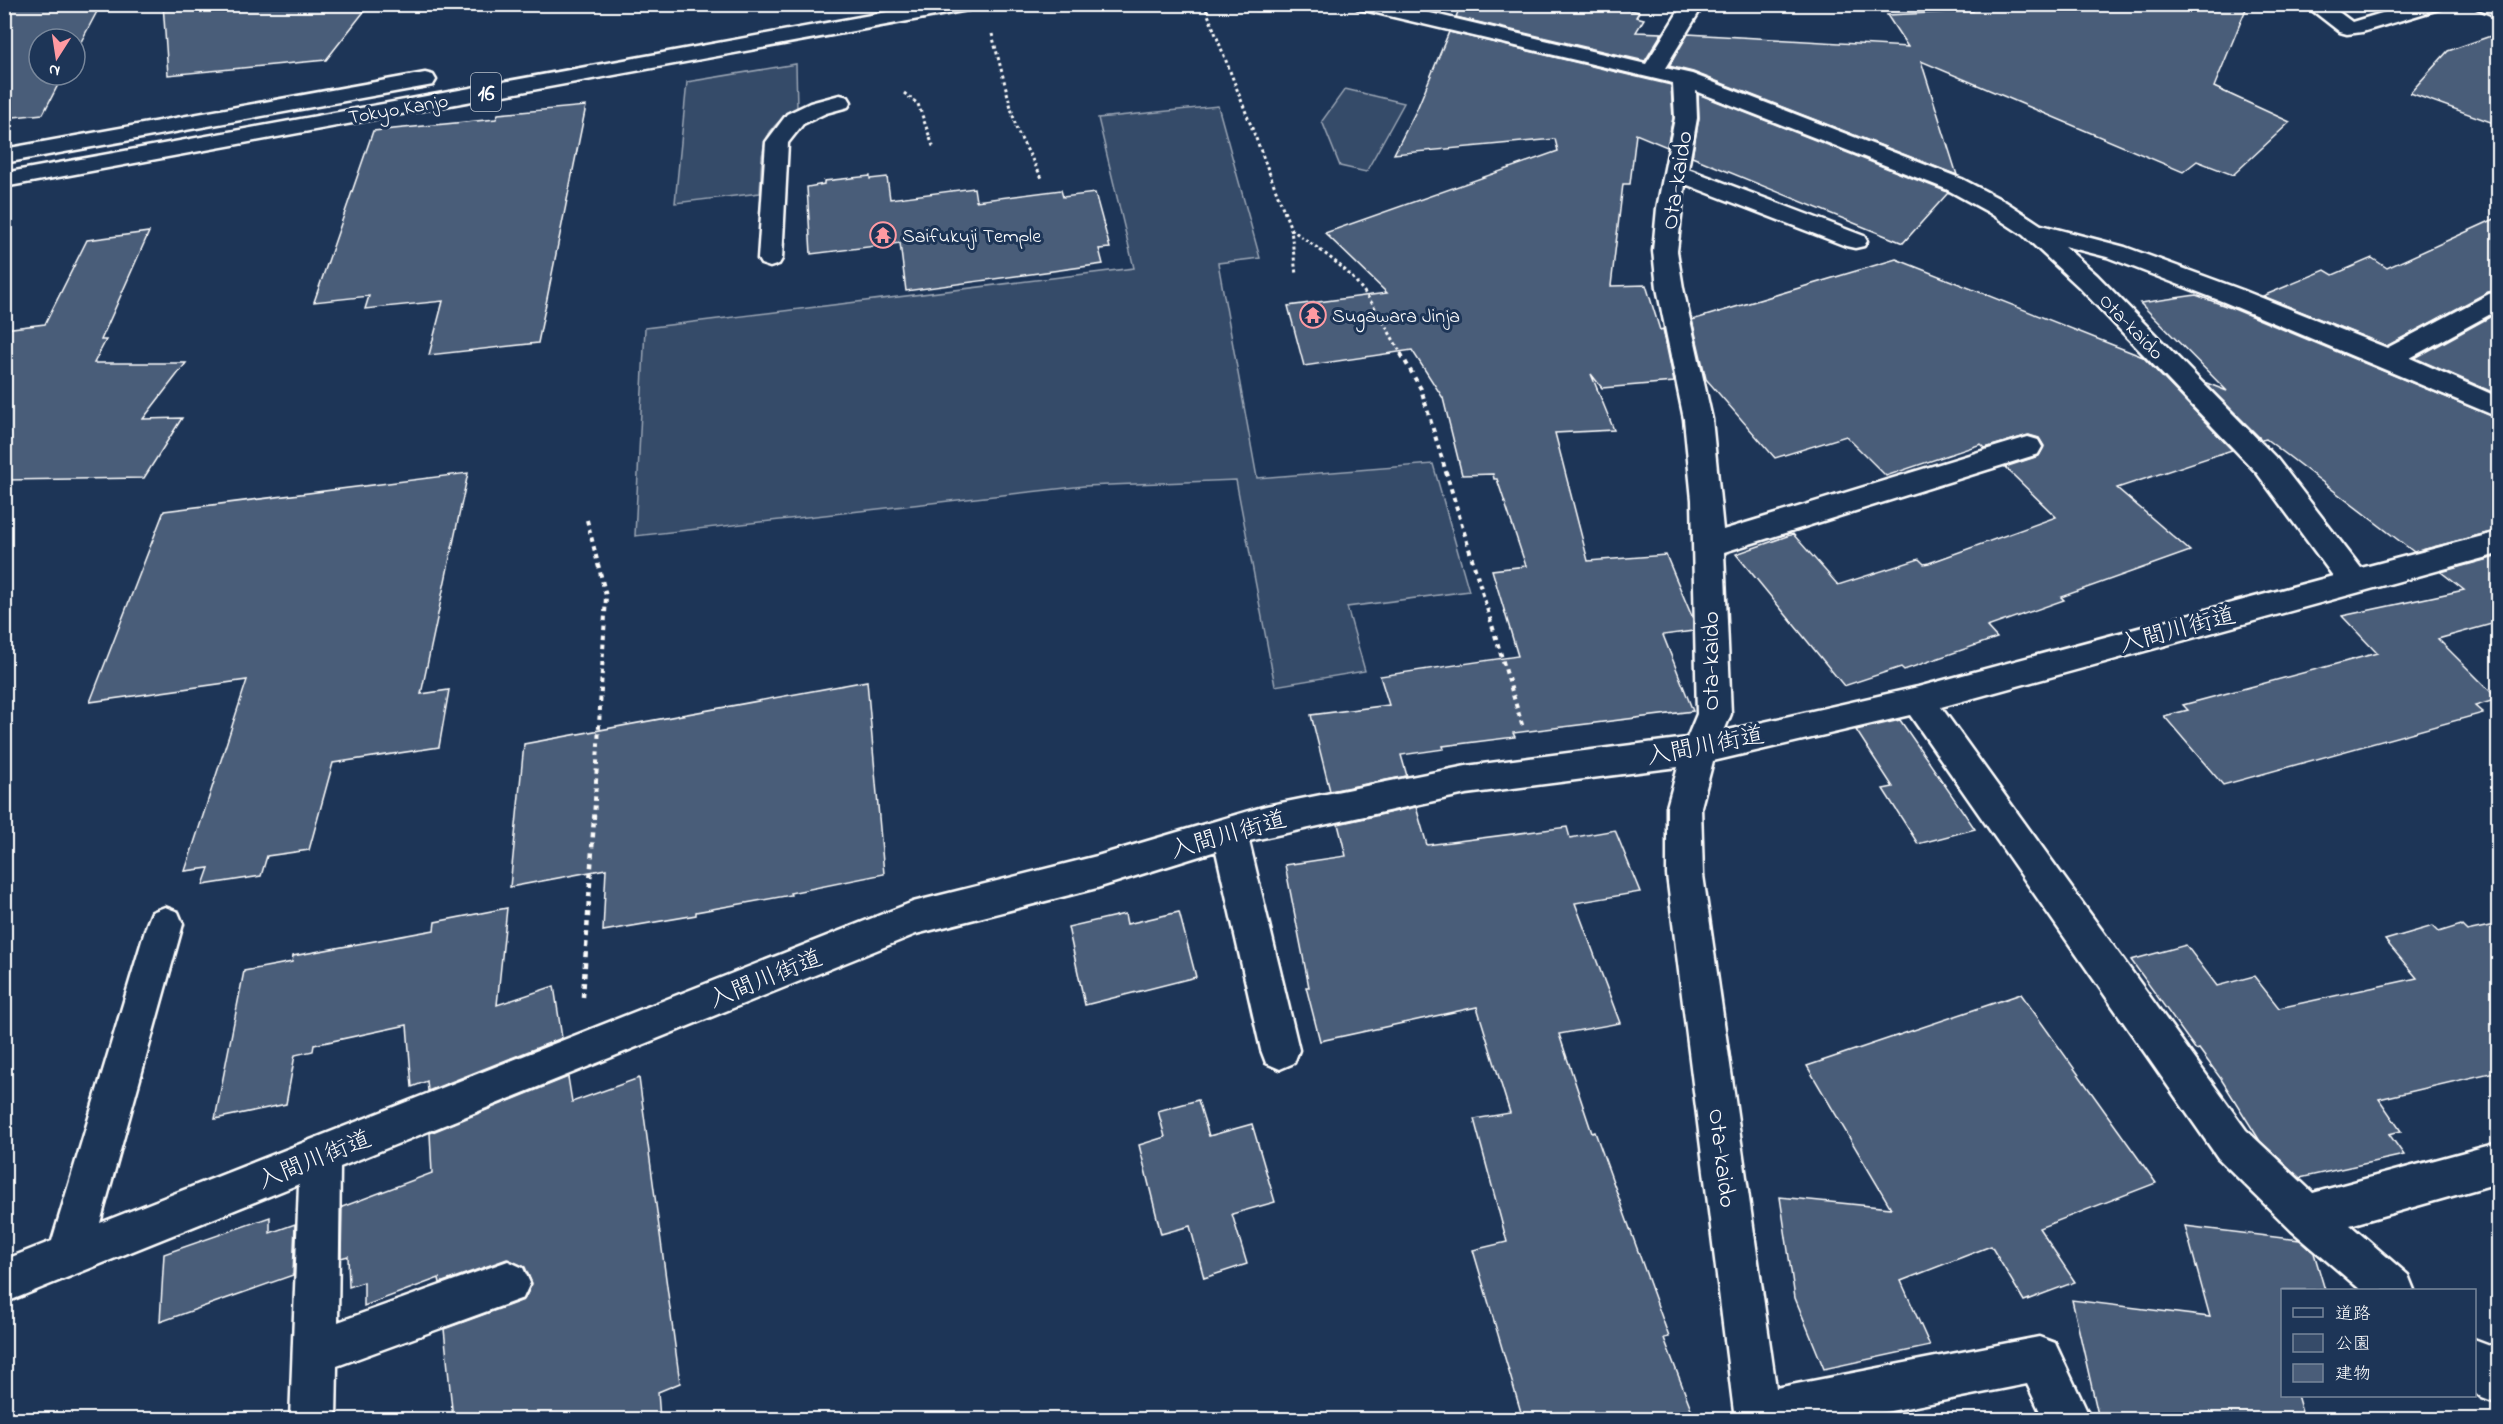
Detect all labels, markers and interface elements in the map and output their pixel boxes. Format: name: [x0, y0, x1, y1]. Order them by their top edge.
north arrow: [27, 27, 87, 87]
text: N: [46, 57, 62, 83]
road number: 16: [471, 73, 501, 111]
street label: Tokyo Kanjo: [346, 87, 451, 134]
street label: Ota-kaido: [1653, 128, 1704, 232]
temple icon: Saifukuji Temple: [868, 220, 898, 250]
place label: Saifukuji Temple: [902, 223, 1041, 252]
street label: Ota-kaido: [2091, 288, 2169, 368]
temple icon: Sugawara Jinja: [1298, 300, 1328, 330]
place label: Sugawara Jinja: [1332, 303, 1460, 333]
street label: 入間川街道: [2115, 599, 2240, 664]
street label: Ota-kaido: [1695, 611, 1730, 711]
street label: 入間川街道: [1643, 719, 1768, 776]
street label: 入間川街道: [1166, 803, 1291, 870]
street label: 入間川街道: [704, 942, 828, 1019]
street label: Ota-kaido: [1697, 1107, 1744, 1210]
street label: 入間川街道: [253, 1123, 377, 1200]
legend: [2281, 1289, 2476, 1397]
text: 道路: [2335, 1302, 2371, 1328]
text: 公園: [2335, 1332, 2371, 1358]
text: 建物: [2335, 1362, 2371, 1388]

